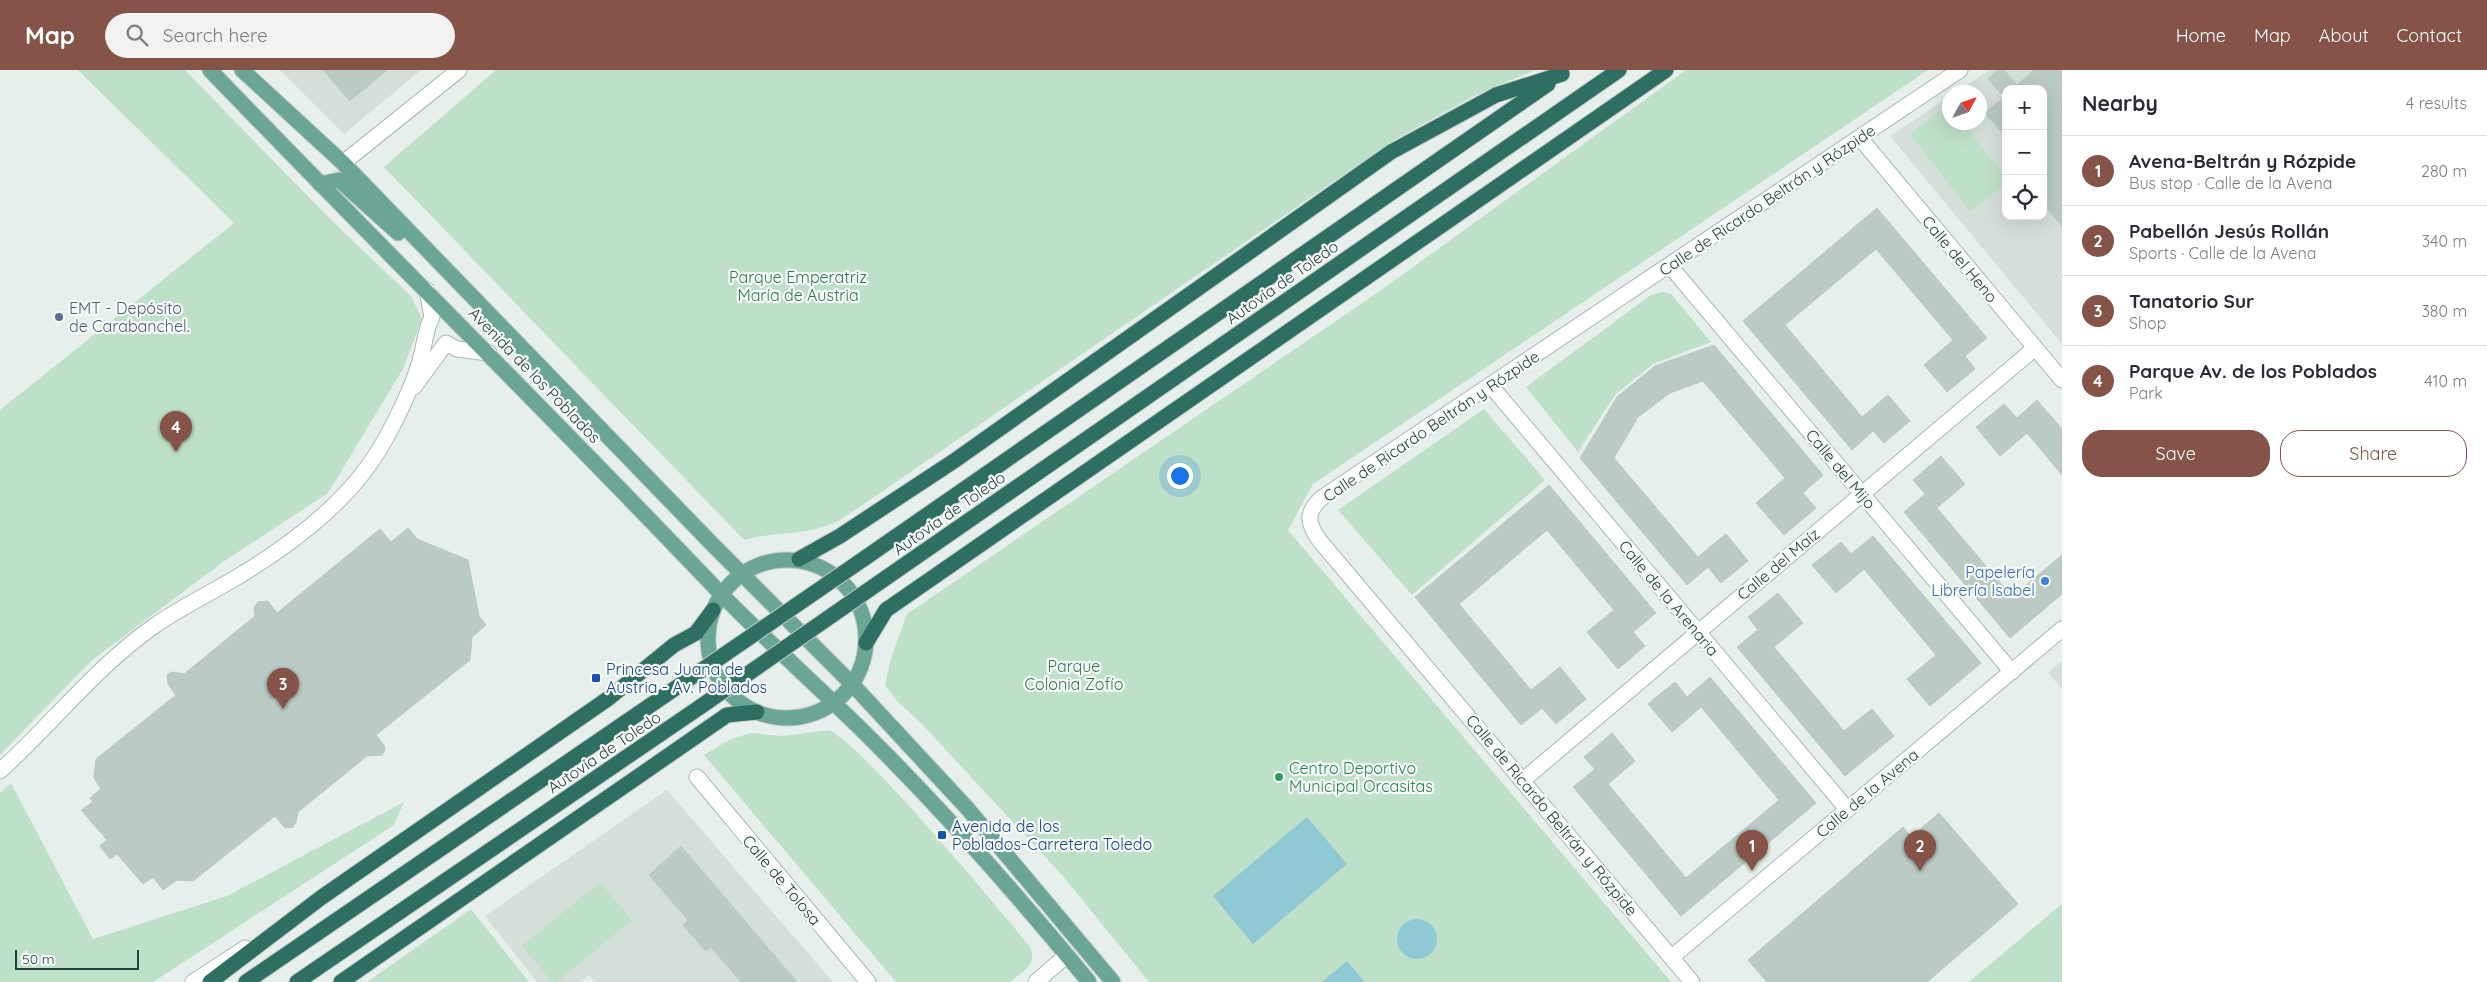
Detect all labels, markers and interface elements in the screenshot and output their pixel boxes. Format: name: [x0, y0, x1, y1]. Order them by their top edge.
search box: [105, 13, 455, 58]
text: Map: [25, 20, 75, 50]
icon: search: [123, 21, 151, 49]
text: Search here: [163, 23, 268, 47]
text: Home: [2176, 24, 2226, 47]
text: Map: [2254, 24, 2291, 47]
text: About: [2319, 24, 2369, 47]
text: Contact: [2397, 24, 2462, 47]
north arrow: [1942, 85, 1987, 130]
map controls: [2002, 85, 2047, 220]
button: +: [2002, 85, 2047, 130]
text: Nearby: [2082, 90, 2158, 116]
text: 4 results: [2406, 93, 2467, 113]
street label: Calle de Ricardo Beltrán y Rózpide: [1655, 120, 1879, 280]
button: −: [2002, 130, 2047, 175]
text: Avena-Beltrán y Rózpide: [2129, 149, 2356, 173]
text: 1: [2095, 161, 2101, 181]
text: 280 m: [2421, 161, 2467, 181]
text: Bus stop · Calle de la Avena: [2129, 173, 2332, 193]
button: locate: [2002, 175, 2047, 220]
street label: Calle del Heno: [1918, 212, 2002, 306]
text: Pabellón Jesús Rollán: [2129, 219, 2329, 243]
text: 2: [2093, 231, 2103, 251]
text: 340 m: [2422, 231, 2467, 251]
street label: Autovía de Toledo: [1222, 236, 1342, 328]
text: Sports · Calle de la Avena: [2129, 243, 2317, 263]
park label: Parque Emperatriz María de Austria: [729, 267, 867, 305]
text: Tanatorio Sur: [2129, 289, 2254, 313]
place label: EMT - Depósito de Carabanchel.: [69, 298, 190, 336]
text: 3: [2094, 301, 2102, 321]
text: 380 m: [2421, 301, 2467, 321]
street label: Avenida de los Poblados: [465, 303, 605, 447]
marker: EMT - Depósito de Carabanchel.: [53, 311, 65, 323]
text: Shop: [2129, 313, 2166, 333]
street label: Calle de Ricardo Beltrán y Rózpide: [1319, 346, 1543, 506]
text: Parque Av. de los Poblados: [2129, 359, 2377, 383]
text: 4: [2093, 371, 2103, 391]
text: 410 m: [2424, 371, 2467, 391]
text: Park: [2129, 383, 2163, 403]
pin: 4: [160, 411, 192, 452]
street label: Calle del Mijo: [1802, 425, 1880, 513]
button: Save: [2082, 430, 2270, 477]
button: Share: [2280, 430, 2467, 477]
your location: [1167, 463, 1193, 489]
street label: Autovía de Toledo: [889, 467, 1009, 559]
street label: Calle del Maíz: [1733, 524, 1823, 604]
street label: Calle de la Arenaria: [1615, 536, 1723, 660]
place label: Papelería Librería Isabel: [1931, 562, 2035, 600]
marker: Papelería Librería Isabel: [2039, 575, 2051, 587]
park label: Parque Colonia Zofío: [1025, 656, 1123, 694]
place label: Princesa Juana de Austria - Av. Poblados: [606, 659, 767, 697]
pin: 3: [267, 668, 299, 709]
marker: Princesa Juana de Austria - Av. Poblados: [590, 672, 602, 684]
street label: Autovía de Toledo: [543, 707, 665, 797]
street label: Calle de Ricardo Beltrán y Rózpide: [1462, 710, 1642, 920]
street label: Calle de la Avena: [1812, 744, 1922, 842]
place label: Centro Deportivo Municipal Orcasitas: [1289, 758, 1433, 796]
marker: Centro Deportivo Municipal Orcasitas: [1273, 771, 1285, 783]
place label: Avenida de los Poblados-Carretera Toledo: [952, 816, 1152, 854]
marker: Avenida de los Poblados-Carretera Toledo: [936, 829, 948, 841]
pin: 1: [1736, 830, 1768, 871]
pin: 2: [1904, 830, 1936, 871]
street label: Calle de Tolosa: [738, 831, 826, 929]
scale bar: [15, 947, 139, 970]
text: 50 m: [22, 950, 55, 968]

